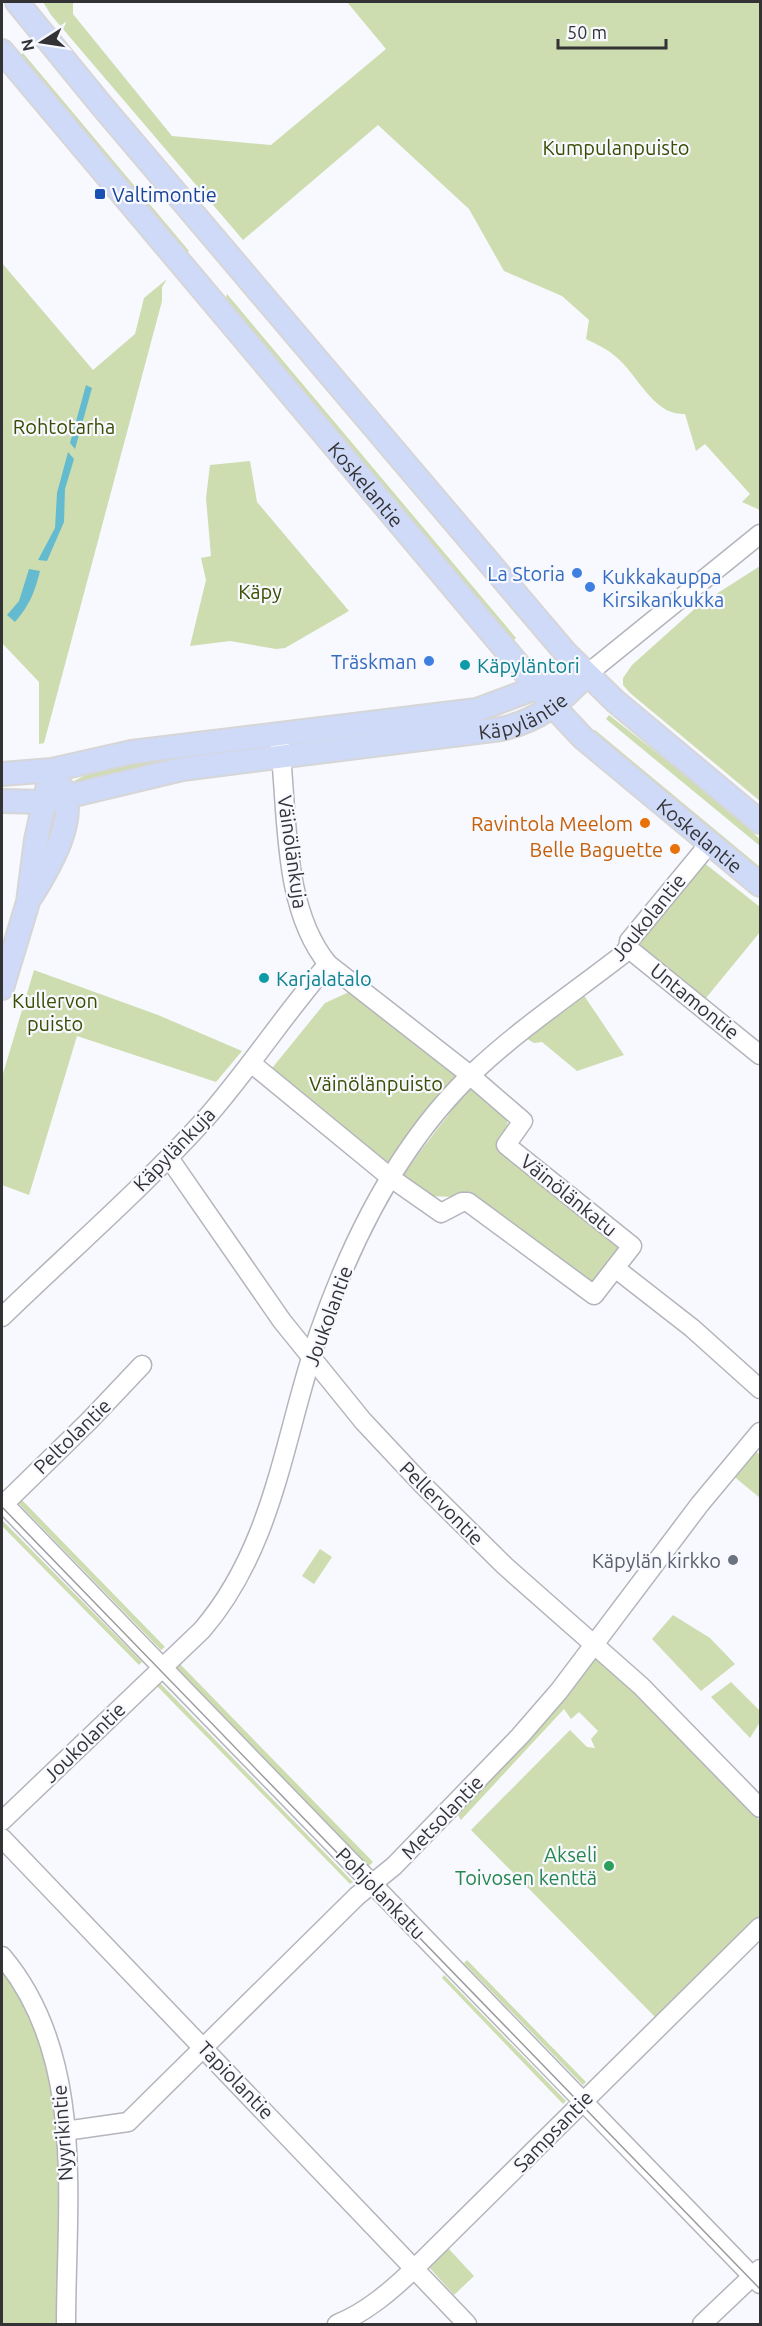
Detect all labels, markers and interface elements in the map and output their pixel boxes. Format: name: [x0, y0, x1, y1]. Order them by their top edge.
north arrow: [12, 12, 72, 72]
scale bar: [558, 12, 666, 50]
text: 50 m: [567, 22, 607, 42]
text: N: [17, 37, 37, 53]
park label: Kumpulanpuisto: [542, 136, 690, 159]
place label: Valtimontie: [112, 183, 217, 206]
marker: Valtimontie: [93, 187, 107, 201]
park label: Rohtotarha: [13, 415, 115, 438]
street label: Koskelantie: [324, 437, 409, 531]
place label: La Storia: [487, 562, 565, 585]
place label: Kukkakauppa Kirsikankukka: [602, 565, 724, 611]
marker: La Storia: [570, 566, 584, 580]
park label: Käpy: [238, 580, 282, 603]
marker: Kukkakauppa Kirsikankukka: [583, 580, 597, 594]
place label: Träskman: [331, 650, 417, 673]
marker: Träskman: [422, 654, 436, 668]
place label: Käpyläntori: [477, 654, 580, 677]
marker: Käpyläntori: [458, 658, 472, 672]
street label: Käpyläntie: [477, 688, 572, 743]
street label: Koskelantie: [653, 793, 747, 877]
street label: Väinölänkuja: [274, 794, 312, 910]
place label: Ravintola Meelom: [471, 812, 633, 835]
marker: Ravintola Meelom: [638, 816, 652, 830]
place label: Belle Baguette: [530, 838, 663, 861]
marker: Belle Baguette: [668, 842, 682, 856]
street label: Joukolantie: [606, 869, 690, 965]
street label: Untamontie: [646, 958, 744, 1044]
place label: Karjalatalo: [276, 967, 372, 990]
marker: Karjalatalo: [257, 971, 271, 985]
park label: Kullervon puisto: [12, 989, 98, 1035]
park label: Väinölänpuisto: [309, 1072, 443, 1095]
street label: Käpylänkuja: [128, 1102, 220, 1196]
street label: Väinölänkatu: [516, 1149, 622, 1241]
street label: Joukolantie: [299, 1263, 357, 1369]
street label: Peltolantie: [29, 1394, 115, 1478]
street label: Pellervontie: [395, 1456, 489, 1550]
place label: Käpylän kirkko: [592, 1549, 721, 1572]
marker: Käpylän kirkko: [726, 1553, 740, 1567]
street label: Joukolantie: [38, 1697, 130, 1787]
street label: Metsolantie: [396, 1770, 488, 1864]
street label: Pohjolankatu: [332, 1843, 430, 1943]
place label: Akseli Toivosen kenttä: [455, 1843, 597, 1889]
marker: Akseli Toivosen kenttä: [602, 1859, 616, 1873]
street label: Tapiolantie: [193, 2036, 279, 2124]
street label: Nyyrikintie: [47, 2084, 77, 2182]
street label: Sampsantie: [509, 2086, 597, 2176]

